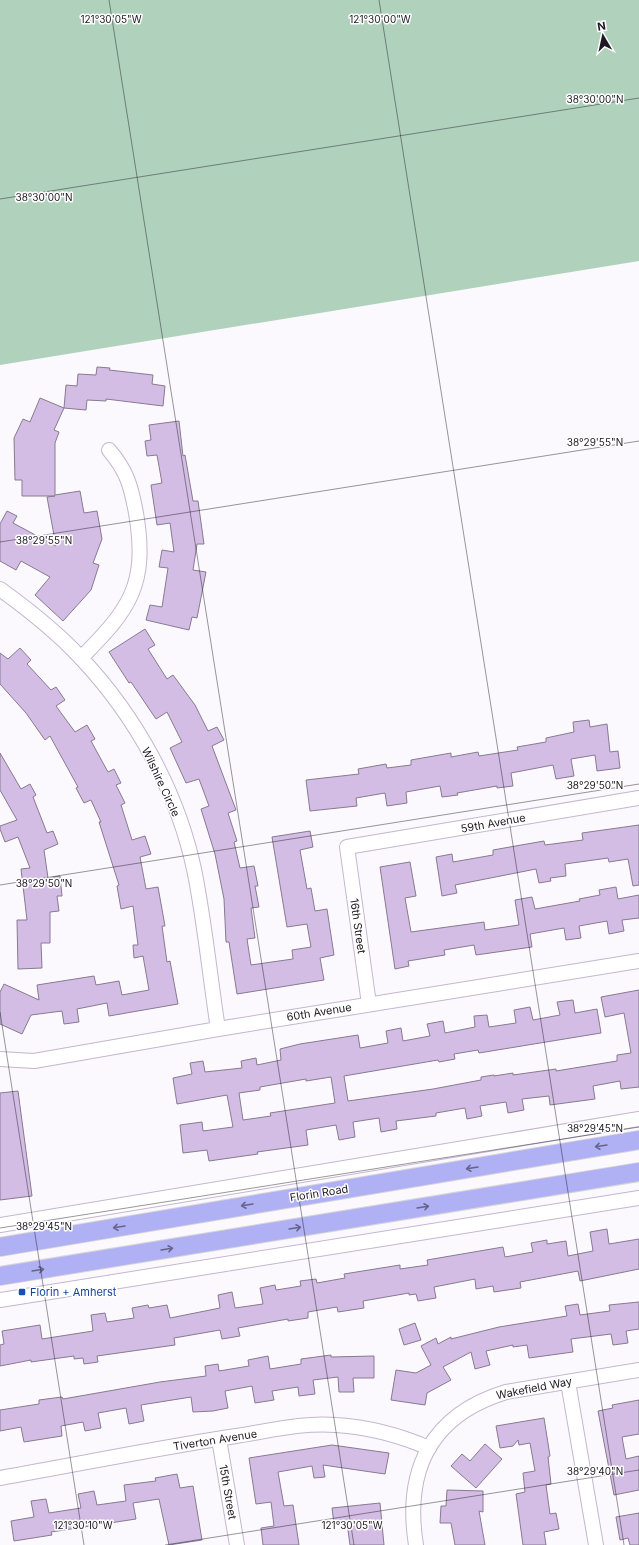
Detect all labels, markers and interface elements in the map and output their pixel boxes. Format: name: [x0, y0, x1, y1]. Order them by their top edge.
text: 121°30'05"W: [80, 13, 142, 25]
text: 121°30'00"W: [349, 13, 411, 25]
north arrow: [583, 16, 623, 56]
text: N: [596, 19, 607, 34]
text: 38°30'00"N: [566, 93, 624, 105]
text: 38°30'00"N: [15, 191, 73, 203]
text: 38°29'55"N: [567, 436, 623, 448]
text: 38°29'55"N: [16, 534, 72, 546]
street label: Wilshire Circle: [139, 745, 183, 819]
text: 38°29'50"N: [567, 779, 623, 791]
street label: 59th Avenue: [460, 810, 526, 836]
text: 38°29'50"N: [16, 877, 72, 889]
street label: 16th Street: [347, 898, 369, 955]
street label: 60th Avenue: [285, 1000, 353, 1024]
text: 38°29'45"N: [567, 1122, 623, 1134]
one-way arrow: [594, 1143, 607, 1151]
one-way arrow: [466, 1164, 479, 1172]
street label: Florin Road: [289, 1181, 349, 1205]
one-way arrow: [241, 1201, 254, 1209]
one-way arrow: [417, 1203, 430, 1211]
text: 38°29'45"N: [16, 1220, 72, 1232]
one-way arrow: [113, 1223, 126, 1231]
one-way arrow: [288, 1224, 301, 1232]
one-way arrow: [160, 1245, 173, 1253]
one-way arrow: [32, 1266, 45, 1274]
place label: Florin + Amherst: [30, 1285, 117, 1299]
marker: Florin + Amherst: [17, 1287, 27, 1297]
street label: Wakefield Way: [495, 1374, 573, 1402]
street label: Tiverton Avenue: [172, 1426, 258, 1454]
street label: 15th Street: [216, 1464, 240, 1521]
text: 38°29'40"N: [567, 1465, 623, 1477]
text: 121°30'10"W: [53, 1519, 113, 1531]
text: 121°30'05"W: [321, 1519, 383, 1531]

